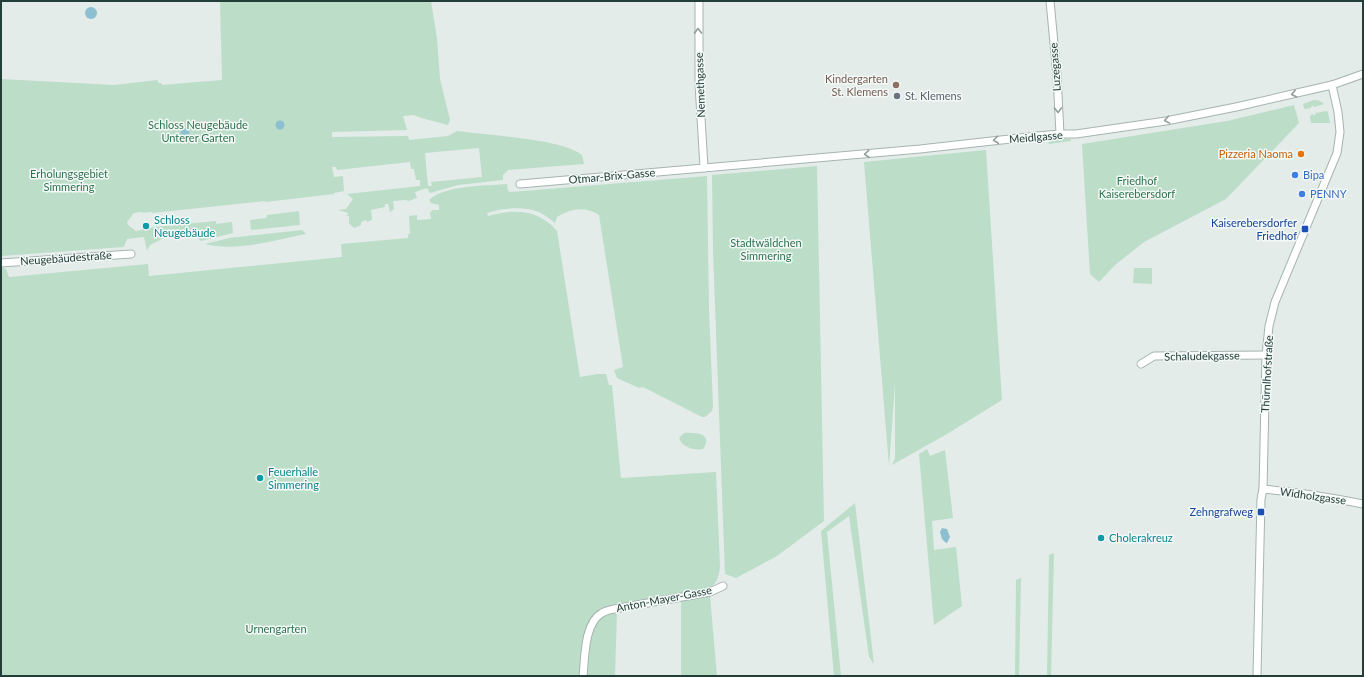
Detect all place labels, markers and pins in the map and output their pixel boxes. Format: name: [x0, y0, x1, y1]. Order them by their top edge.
place label: Kindergarten St. Klemens: [825, 72, 888, 98]
marker: Kindergarten St. Klemens: [891, 80, 901, 90]
place label: St. Klemens: [905, 89, 962, 102]
marker: St. Klemens: [892, 91, 902, 101]
place label: Pizzeria Naoma: [1219, 147, 1293, 160]
marker: Pizzeria Naoma: [1296, 149, 1306, 159]
place label: Bipa: [1303, 168, 1324, 181]
marker: Bipa: [1290, 170, 1300, 180]
place label: PENNY: [1310, 187, 1347, 200]
marker: PENNY: [1297, 189, 1307, 199]
place label: Schloss Neugebäude: [154, 213, 216, 239]
place label: Kaiserebersdorfer Friedhof: [1211, 216, 1297, 242]
marker: Schloss Neugebäude: [141, 221, 151, 231]
marker: Kaiserebersdorfer Friedhof: [1300, 224, 1310, 234]
place label: Feuerhalle Simmering: [268, 465, 319, 491]
marker: Feuerhalle Simmering: [255, 473, 265, 483]
place label: Zehngrafweg: [1190, 505, 1253, 518]
marker: Zehngrafweg: [1256, 507, 1266, 517]
place label: Cholerakreuz: [1109, 531, 1173, 544]
marker: Cholerakreuz: [1096, 533, 1106, 543]

